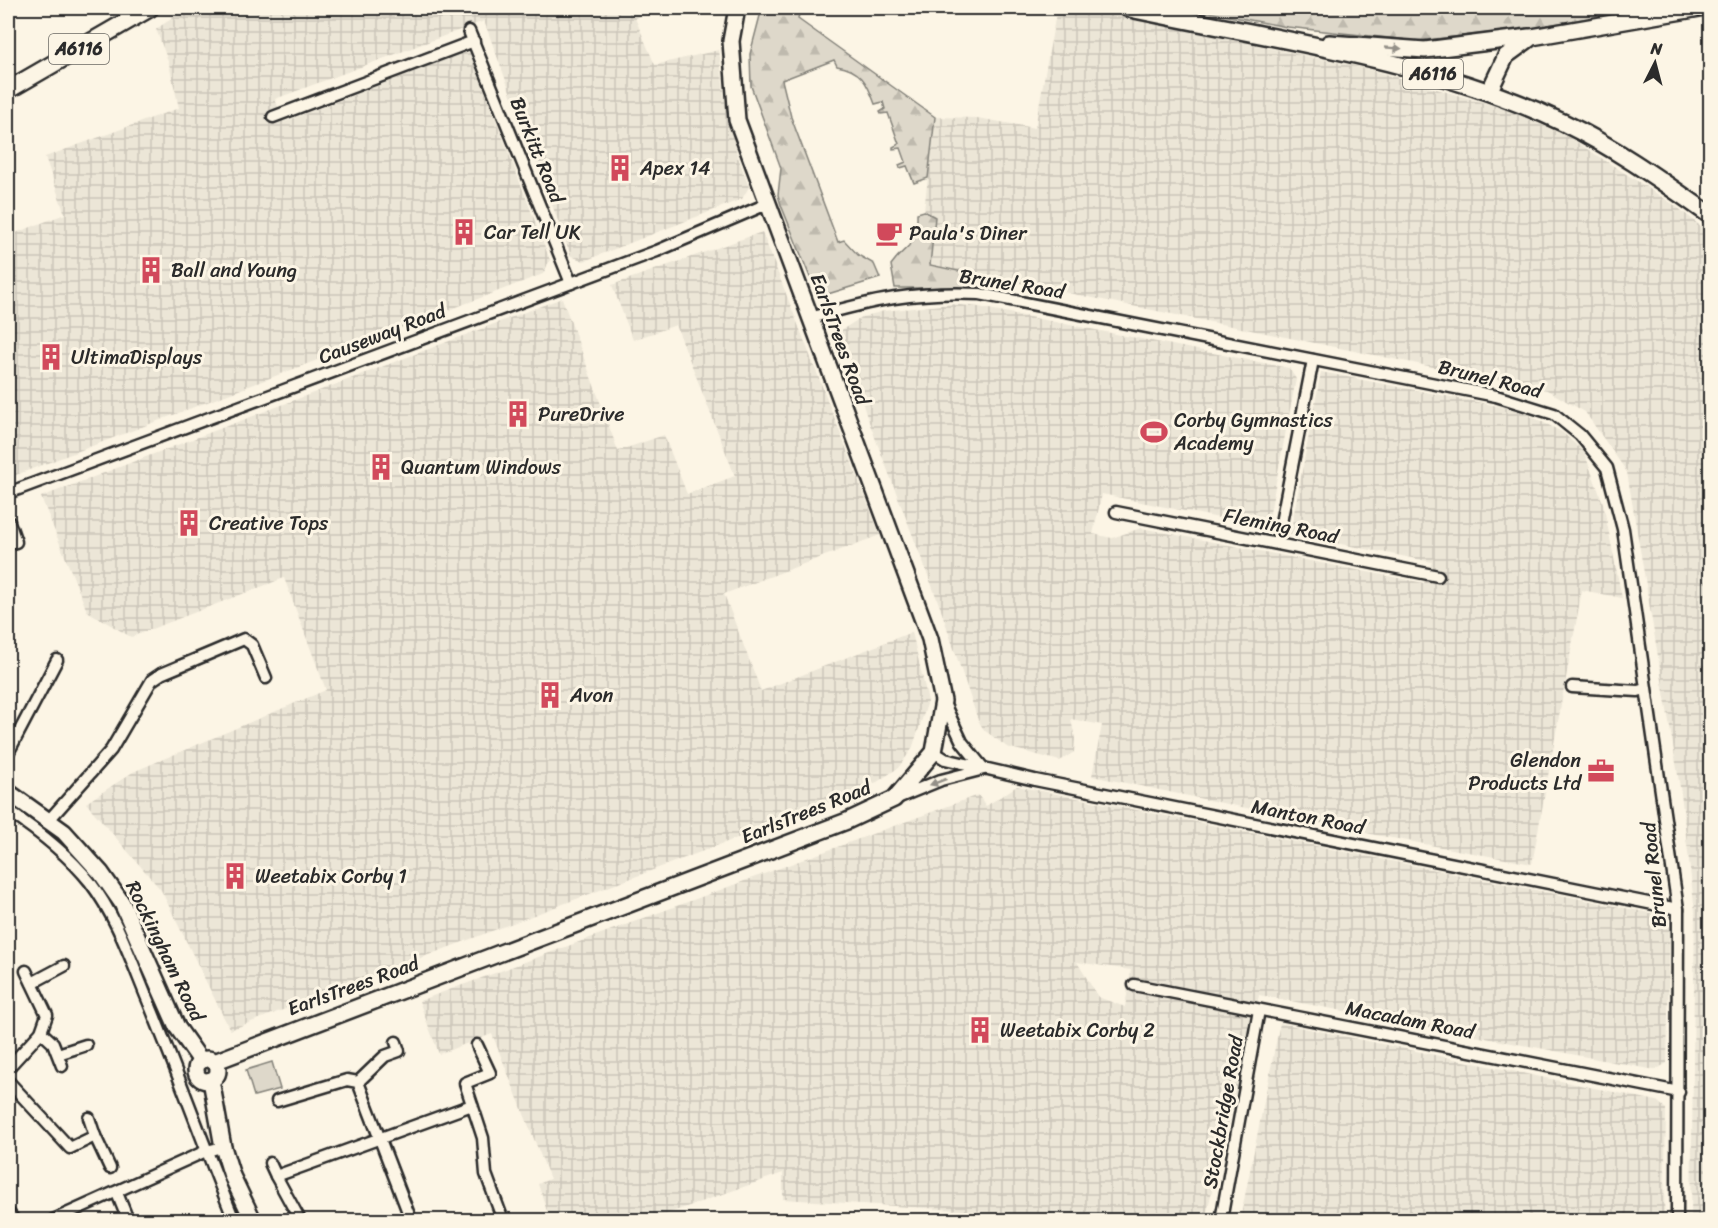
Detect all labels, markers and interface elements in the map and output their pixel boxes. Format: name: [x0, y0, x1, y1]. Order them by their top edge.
north arrow: [1625, 33, 1685, 93]
text: N: [1648, 33, 1664, 64]
road number: A6116: [49, 34, 109, 64]
one-way arrow: [1384, 43, 1403, 53]
road number: A6116: [1403, 59, 1463, 89]
street label: Burkitt Road: [500, 92, 575, 210]
place label: Apex 14: [639, 151, 710, 186]
building icon: Apex 14: [605, 153, 635, 183]
place label: Car Tell UK: [484, 215, 581, 250]
place label: Paula's Diner: [909, 216, 1028, 251]
building icon: Car Tell UK: [449, 217, 479, 247]
cafe icon: Paula's Diner: [874, 218, 904, 248]
place label: Ball and Young: [171, 253, 297, 288]
building icon: Ball and Young: [136, 255, 166, 285]
street label: Brunel Road: [957, 258, 1069, 310]
street label: EarlsTrees Road: [800, 268, 881, 411]
street label: Causeway Road: [313, 293, 452, 374]
place label: UltimaDisplays: [71, 340, 203, 375]
building icon: UltimaDisplays: [36, 342, 66, 372]
street label: Brunel Road: [1434, 349, 1547, 409]
place label: PureDrive: [538, 397, 625, 432]
building icon: PureDrive: [503, 399, 533, 429]
place label: Corby Gymnastics Academy: [1173, 403, 1333, 461]
sports icon: Corby Gymnastics Academy: [1139, 417, 1169, 447]
place label: Quantum Windows: [401, 450, 562, 485]
building icon: Quantum Windows: [366, 452, 396, 482]
street label: Fleming Road: [1220, 498, 1343, 555]
place label: Creative Tops: [209, 506, 329, 541]
building icon: Creative Tops: [174, 508, 204, 538]
place label: Avon: [569, 678, 614, 713]
building icon: Avon: [535, 680, 565, 710]
place label: Glendon Products Ltd: [1468, 743, 1582, 801]
office icon: Glendon Products Ltd: [1586, 756, 1616, 786]
street label: EarlsTrees Road: [735, 769, 878, 854]
one-way arrow: [929, 777, 947, 787]
street label: Manton Road: [1248, 789, 1369, 845]
street label: Brunel Road: [1631, 819, 1677, 930]
place label: Weetabix Corby 1: [255, 859, 407, 894]
building icon: Weetabix Corby 1: [220, 861, 250, 891]
street label: Rockingham Road: [116, 874, 215, 1029]
street label: EarlsTrees Road: [282, 945, 425, 1026]
street label: Macadam Road: [1343, 990, 1479, 1050]
place label: Weetabix Corby 2: [1000, 1013, 1155, 1048]
building icon: Weetabix Corby 2: [965, 1015, 995, 1045]
street label: Stockbridge Road: [1192, 1031, 1254, 1191]

